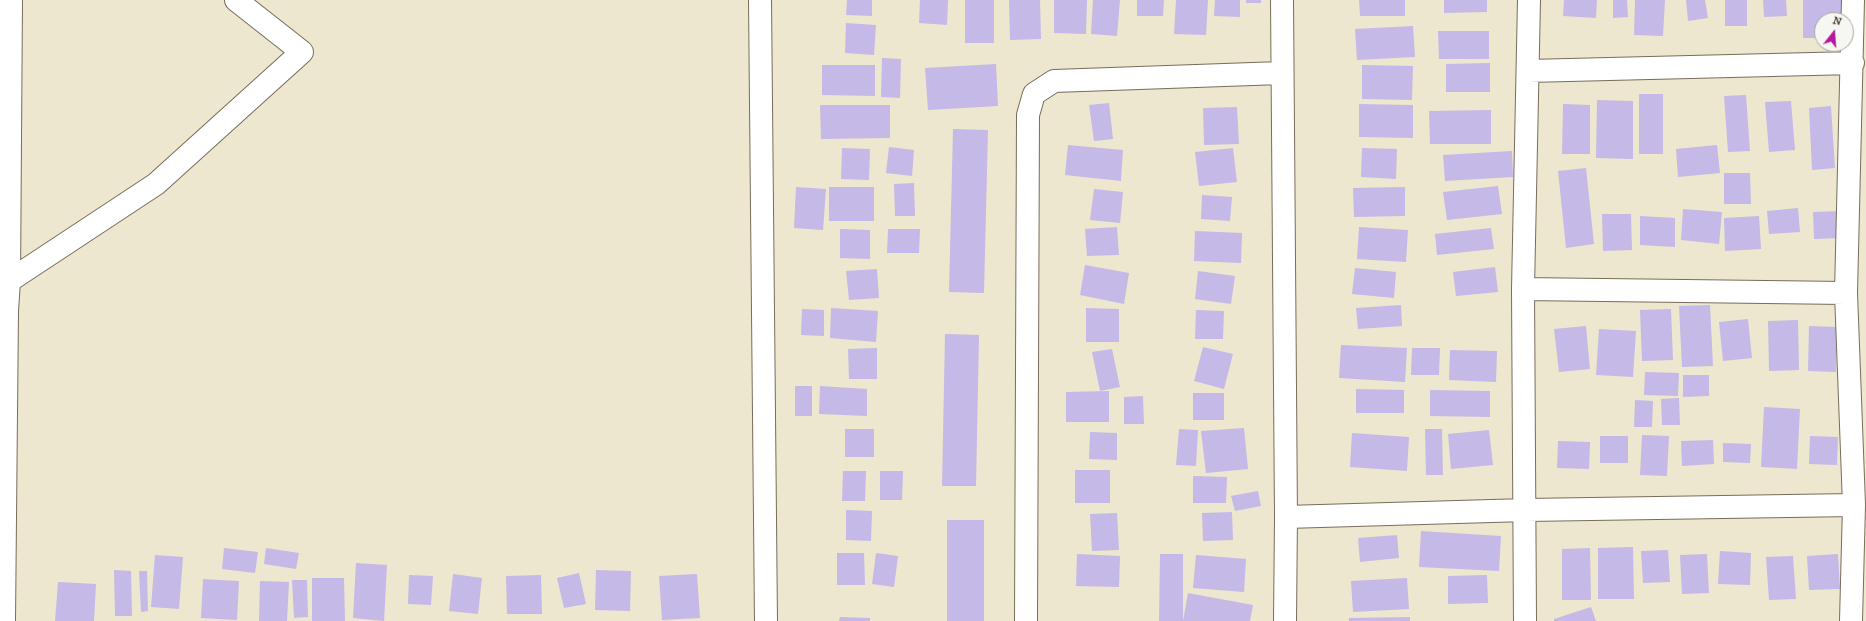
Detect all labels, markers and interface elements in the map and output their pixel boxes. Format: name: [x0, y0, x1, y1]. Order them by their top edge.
north arrow: [1814, 12, 1854, 52]
text: N: [1831, 14, 1843, 28]

